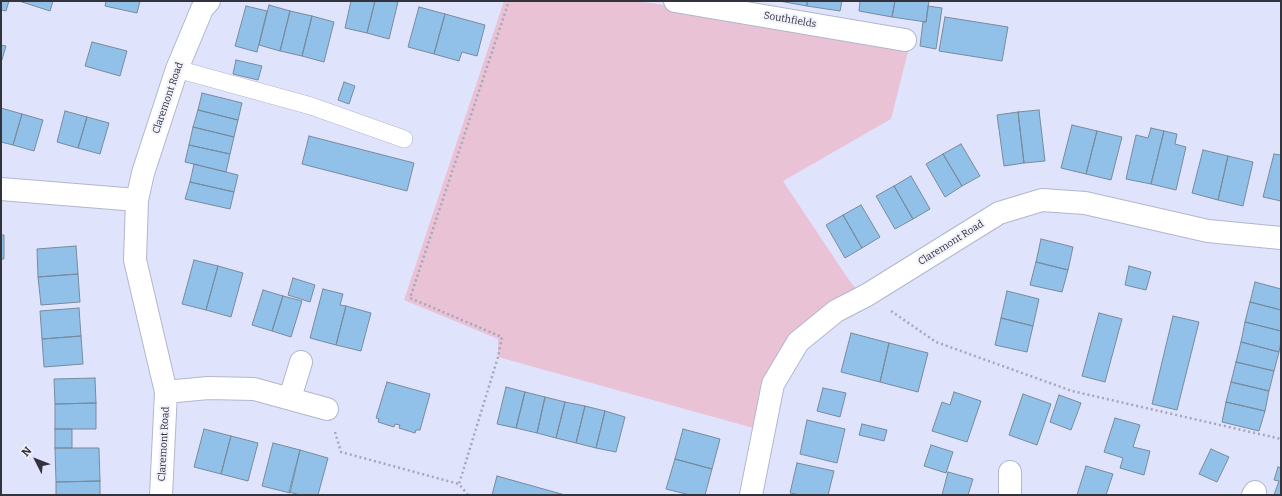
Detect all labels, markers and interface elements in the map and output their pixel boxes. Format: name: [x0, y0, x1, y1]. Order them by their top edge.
street label: Southfields: [763, 9, 817, 31]
street label: Claremont Road: [150, 61, 186, 135]
street label: Claremont Road: [916, 218, 986, 268]
street label: Claremont Road: [156, 406, 172, 482]
north arrow: [16, 440, 56, 480]
text: N: [19, 444, 34, 459]

